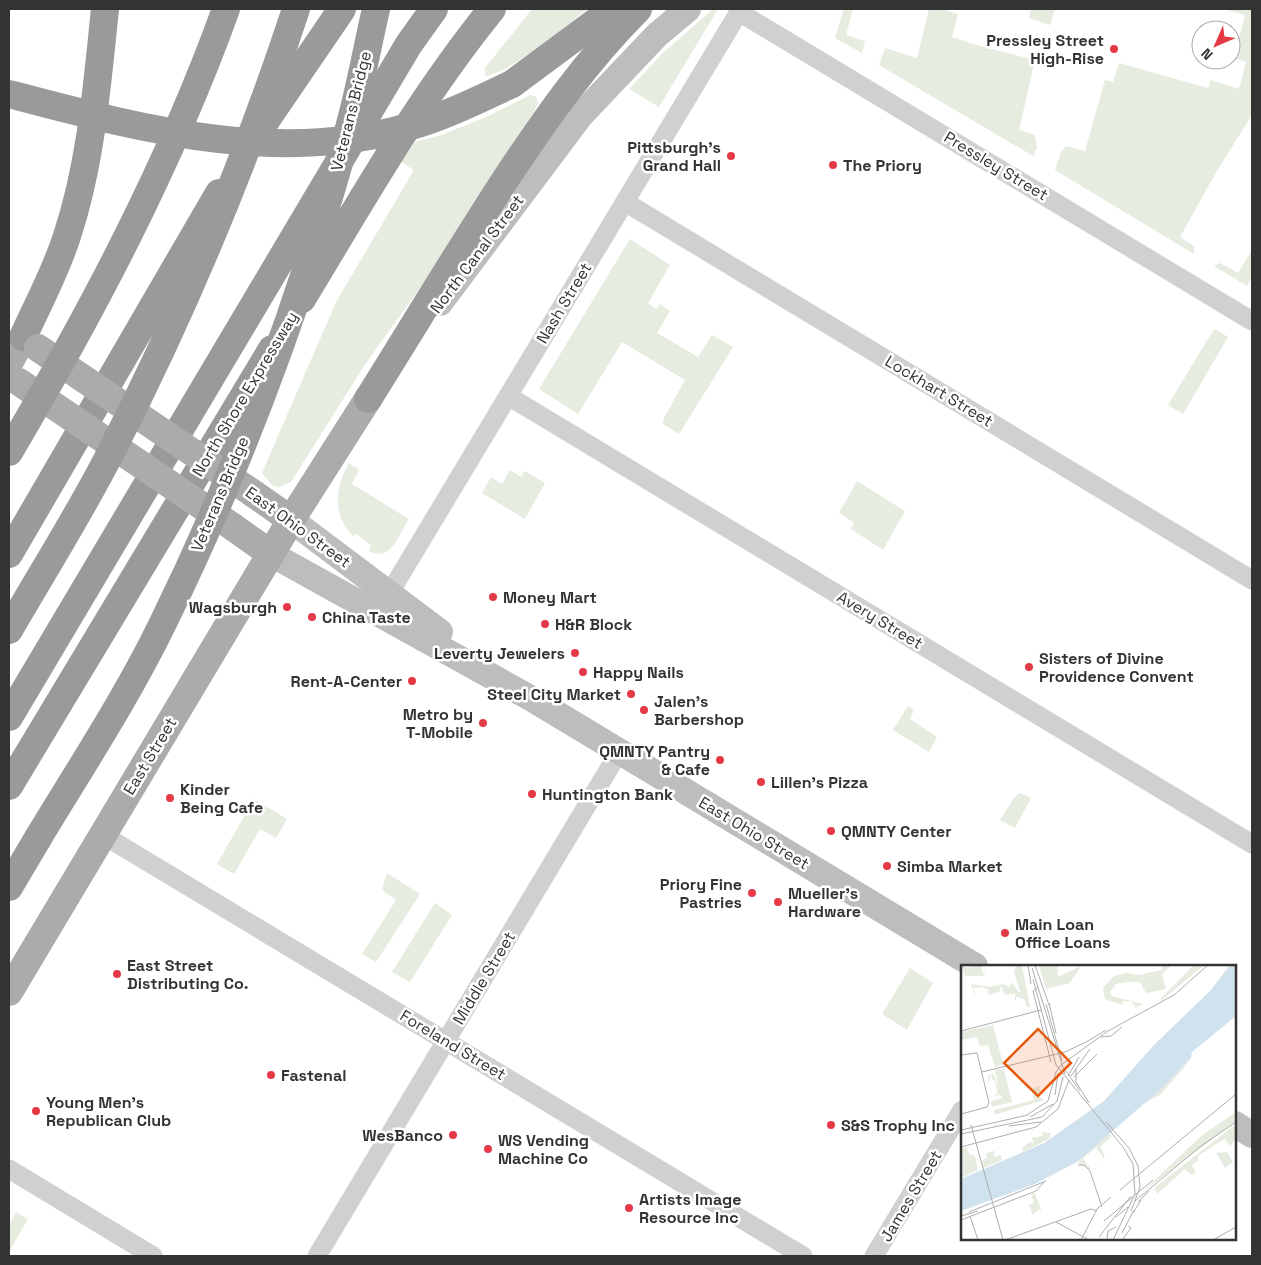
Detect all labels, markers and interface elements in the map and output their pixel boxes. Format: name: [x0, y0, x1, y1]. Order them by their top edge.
north arrow: [1191, 20, 1241, 70]
place label: Pressley Street High-Rise: [986, 30, 1104, 69]
marker: Pressley Street High-Rise: [1108, 43, 1120, 55]
text: N: [1197, 45, 1216, 64]
street label: Veterans Bridge: [326, 49, 376, 173]
street label: Pressley Street: [940, 127, 1052, 205]
place label: Pittsburgh's Grand Hall: [627, 137, 721, 176]
marker: Pittsburgh's Grand Hall: [725, 150, 737, 162]
place label: The Priory: [843, 155, 922, 176]
marker: The Priory: [827, 159, 839, 171]
street label: North Canal Street: [426, 190, 528, 318]
street label: Nash Street: [532, 259, 596, 347]
street label: North Shore Expressway: [187, 308, 303, 480]
street label: Lockhart Street: [881, 351, 997, 431]
street label: Veterans Bridge: [186, 433, 254, 555]
street label: East Ohio Street: [241, 482, 355, 572]
street label: Avery Street: [833, 586, 927, 654]
place label: Money Mart: [503, 587, 597, 608]
marker: Money Mart: [487, 591, 499, 603]
place label: Wagsburgh: [189, 597, 277, 618]
marker: Wagsburgh: [281, 601, 293, 613]
place label: China Taste: [322, 607, 411, 628]
marker: China Taste: [306, 611, 318, 623]
place label: H&R Block: [555, 614, 632, 635]
marker: H&R Block: [539, 618, 551, 630]
place label: Leverty Jewelers: [434, 643, 565, 664]
marker: Leverty Jewelers: [569, 647, 581, 659]
place label: Sisters of Divine Providence Convent: [1039, 648, 1194, 687]
marker: Sisters of Divine Providence Convent: [1023, 661, 1035, 673]
place label: Happy Nails: [593, 662, 684, 683]
marker: Happy Nails: [577, 666, 589, 678]
place label: Rent-A-Center: [291, 671, 402, 692]
marker: Rent-A-Center: [406, 675, 418, 687]
place label: Steel City Market: [487, 684, 621, 705]
marker: Steel City Market: [625, 688, 637, 700]
place label: Jalen's Barbershop: [654, 691, 744, 730]
place label: Metro by T-Mobile: [403, 704, 473, 743]
marker: Jalen's Barbershop: [638, 704, 650, 716]
street label: East Street: [119, 713, 181, 799]
marker: Metro by T-Mobile: [477, 717, 489, 729]
place label: QMNTY Pantry & Cafe: [599, 741, 710, 780]
marker: QMNTY Pantry & Cafe: [714, 754, 726, 766]
place label: Lillen's Pizza: [771, 772, 868, 793]
marker: Lillen's Pizza: [755, 776, 767, 788]
place label: Kinder Being Cafe: [180, 779, 263, 818]
place label: Huntington Bank: [542, 784, 673, 805]
marker: Huntington Bank: [526, 788, 538, 800]
marker: Kinder Being Cafe: [164, 792, 176, 804]
street label: East Ohio Street: [695, 792, 813, 874]
place label: QMNTY Center: [841, 821, 952, 842]
marker: QMNTY Center: [825, 825, 837, 837]
place label: Simba Market: [897, 856, 1003, 877]
marker: Simba Market: [881, 860, 893, 872]
place label: Priory Fine Pastries: [660, 874, 742, 913]
place label: Mueller's Hardware: [788, 883, 861, 922]
marker: Priory Fine Pastries: [746, 887, 758, 899]
marker: Mueller's Hardware: [772, 896, 784, 908]
place label: Main Loan Office Loans: [1015, 914, 1110, 953]
marker: Main Loan Office Loans: [999, 927, 1011, 939]
street label: Middle Street: [448, 928, 520, 1028]
place label: East Street Distributing Co.: [127, 955, 249, 994]
inset map: [961, 965, 1236, 1240]
marker: East Street Distributing Co.: [111, 968, 123, 980]
street label: Foreland Street: [396, 1005, 510, 1085]
place label: Fastenal: [281, 1065, 346, 1086]
marker: Fastenal: [265, 1069, 277, 1081]
place label: Young Men's Republican Club: [46, 1092, 171, 1131]
marker: Young Men's Republican Club: [30, 1105, 42, 1117]
place label: S&S Trophy Inc: [841, 1115, 955, 1136]
marker: S&S Trophy Inc: [825, 1119, 837, 1131]
place label: WesBanco: [362, 1125, 443, 1146]
marker: WesBanco: [447, 1129, 459, 1141]
place label: WS Vending Machine Co: [498, 1130, 589, 1169]
marker: WS Vending Machine Co: [482, 1143, 494, 1155]
street label: James Street: [875, 1146, 947, 1246]
place label: Artists Image Resource Inc: [639, 1189, 741, 1228]
marker: Artists Image Resource Inc: [623, 1202, 635, 1214]

